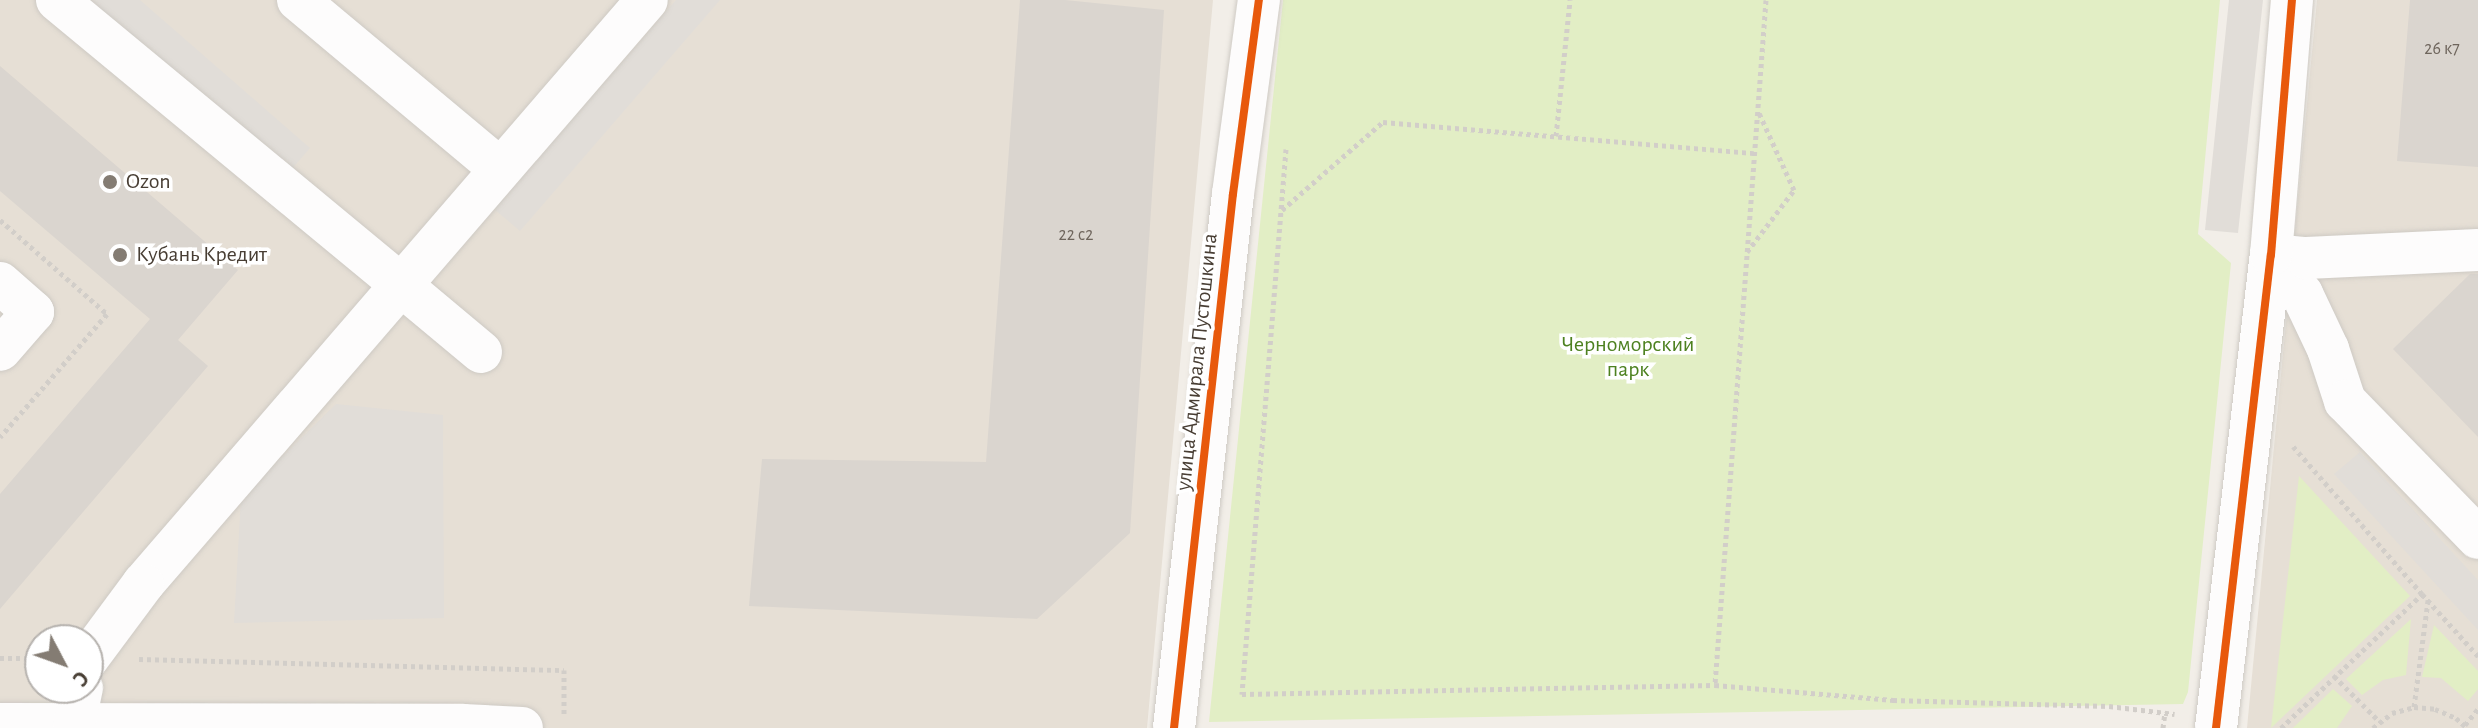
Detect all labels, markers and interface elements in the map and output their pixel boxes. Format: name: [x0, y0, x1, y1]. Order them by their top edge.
house number: 26 к7: [2424, 38, 2460, 60]
place label: Ozon: [126, 169, 171, 195]
marker: Ozon: [101, 173, 119, 191]
house number: 22 с2: [1059, 224, 1093, 246]
street label: улица Адмирала Пустошкина: [1170, 232, 1224, 492]
place label: Кубань Кредит: [136, 242, 267, 268]
marker: Кубань Кредит: [111, 246, 129, 264]
park label: Черноморский парк: [1562, 331, 1694, 382]
north arrow: [24, 624, 104, 704]
text: С: [68, 667, 93, 690]

